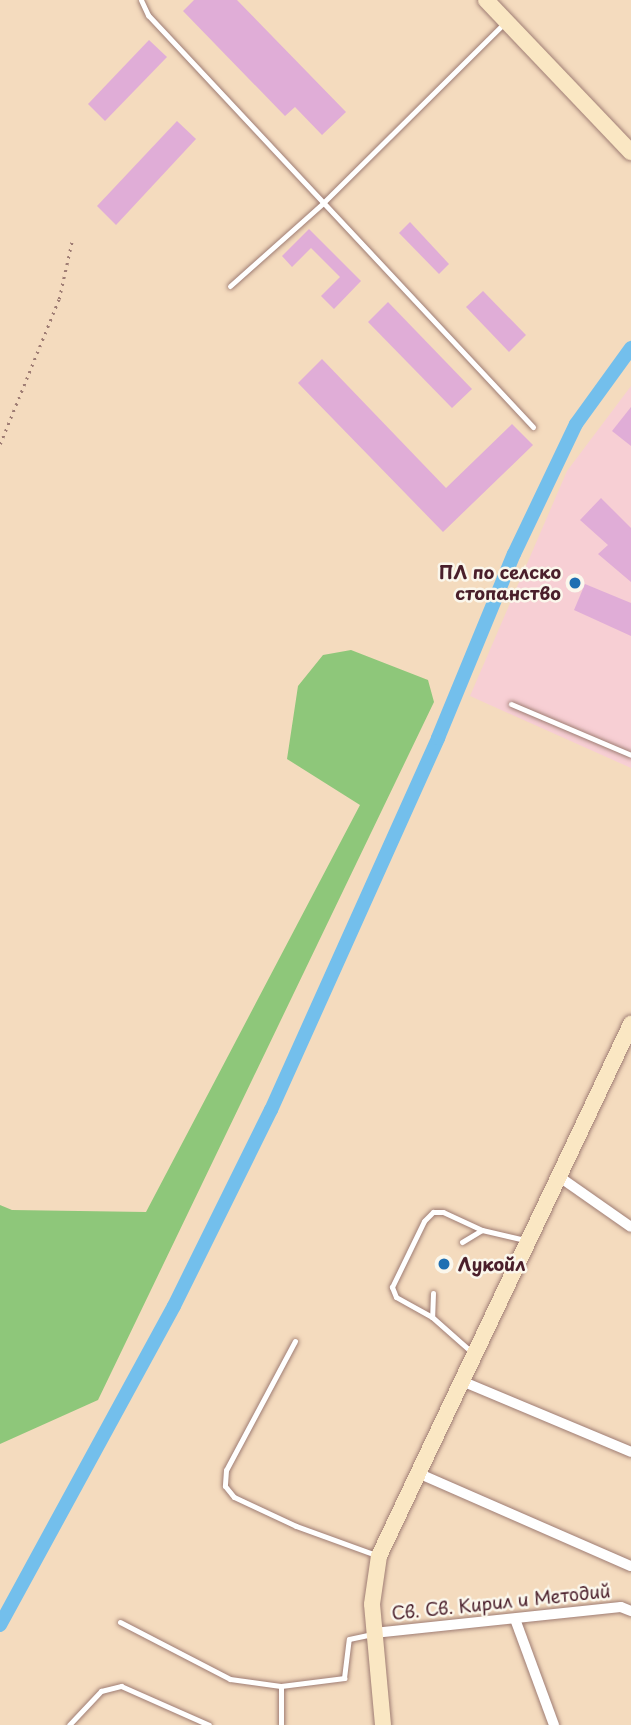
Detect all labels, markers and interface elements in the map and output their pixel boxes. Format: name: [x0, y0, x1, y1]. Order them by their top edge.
place label: ПЛ по селско стопанство: [438, 562, 561, 604]
marker: ПЛ по селско стопанство: [567, 575, 583, 591]
place label: Лукойл: [458, 1253, 525, 1275]
marker: Лукойл: [436, 1256, 452, 1272]
street label: Св. Св. Кирил и Методий: [390, 1580, 612, 1624]

